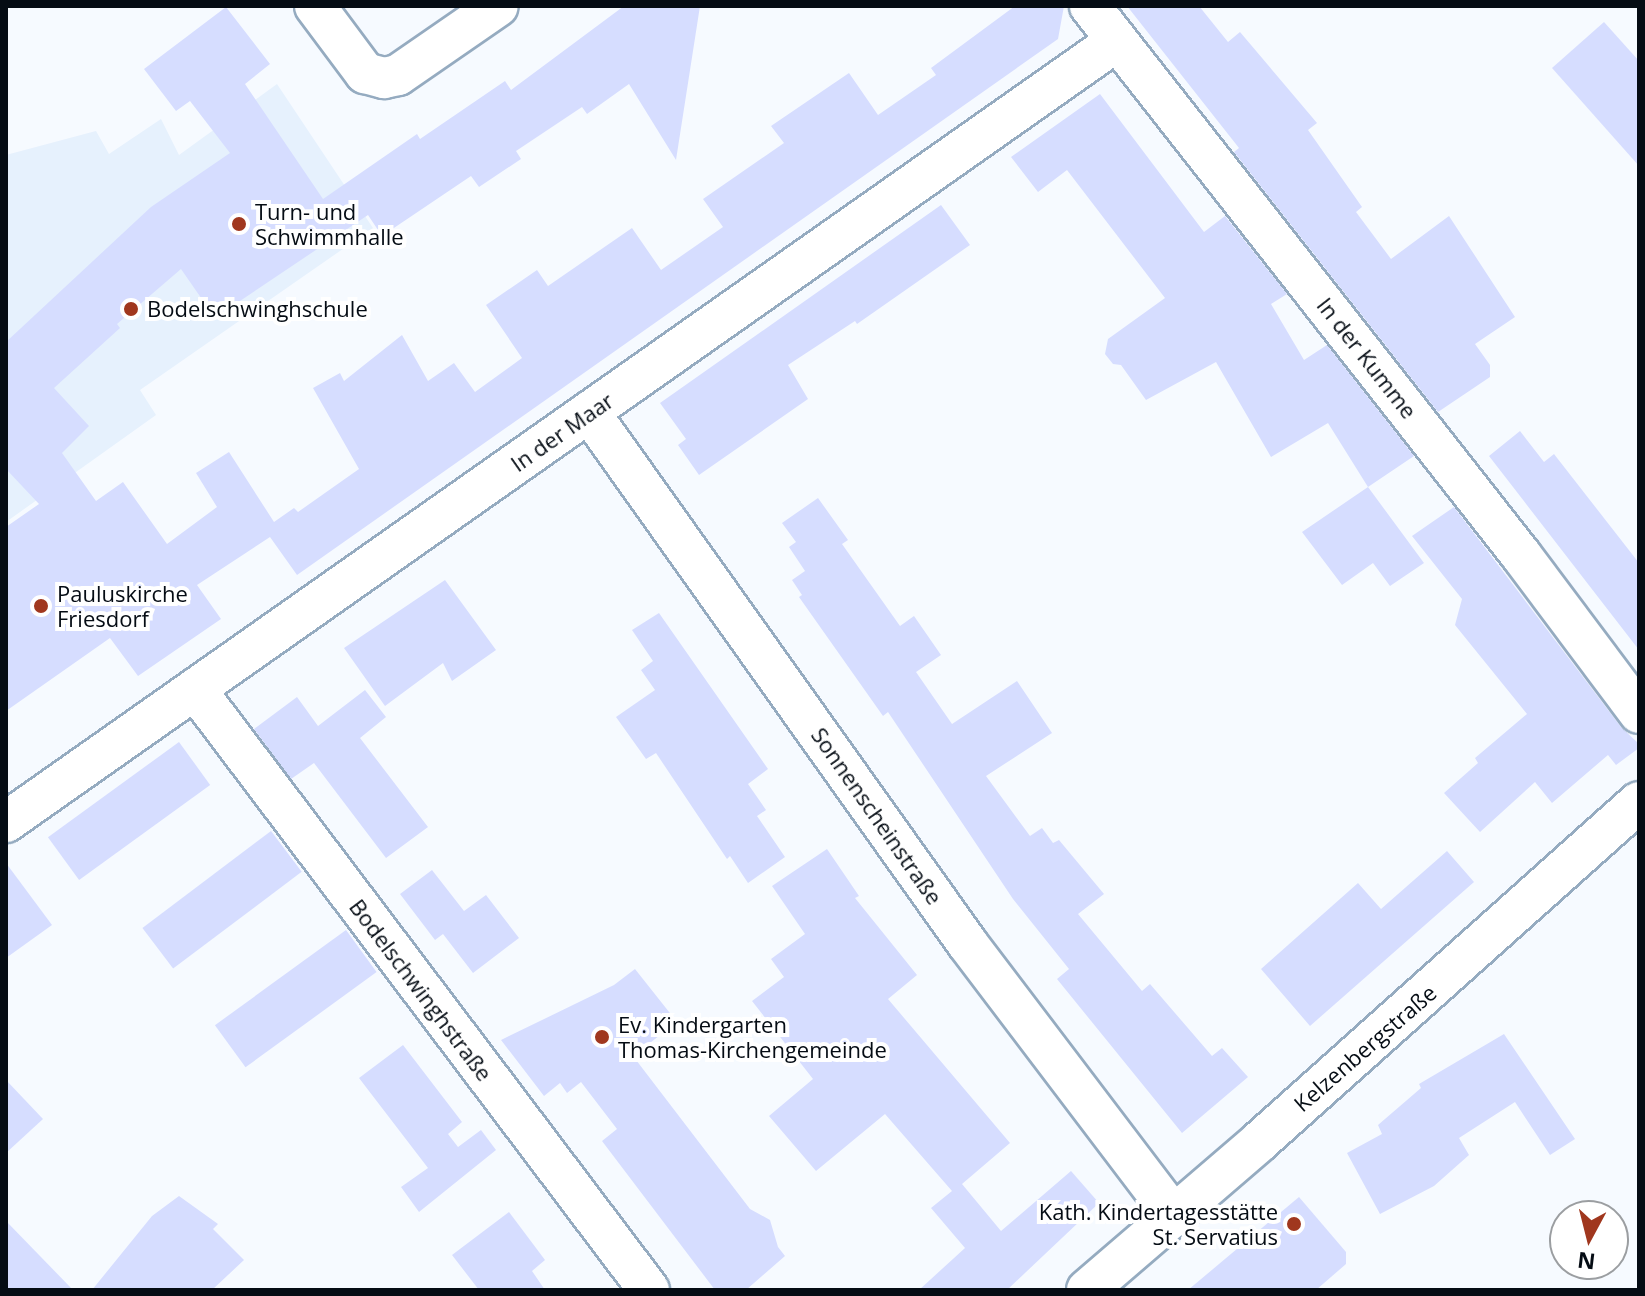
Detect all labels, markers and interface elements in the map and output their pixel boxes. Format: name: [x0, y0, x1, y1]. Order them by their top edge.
place label: Turn- und Schwimmhalle: [255, 198, 404, 250]
marker: Turn- und Schwimmhalle: [230, 215, 248, 233]
street label: In der Kumme: [1312, 292, 1422, 424]
place label: Bodelschwinghschule: [147, 296, 368, 322]
marker: Bodelschwinghschule: [122, 300, 140, 318]
street label: In der Maar: [506, 387, 618, 477]
place label: Pauluskirche Friesdorf: [57, 580, 188, 632]
marker: Pauluskirche Friesdorf: [32, 597, 50, 615]
street label: Sonnenscheinstraße: [806, 723, 948, 909]
street label: Bodelschwinghstraße: [344, 894, 498, 1086]
street label: Kelzenbergstraße: [1288, 979, 1442, 1117]
place label: Ev. Kindergarten Thomas-Kirchengemeinde: [618, 1011, 887, 1062]
marker: Ev. Kindergarten Thomas-Kirchengemeinde: [593, 1028, 611, 1046]
place label: Kath. Kindertagesstätte St. Servatius: [1039, 1198, 1278, 1250]
north arrow: [1549, 1200, 1629, 1280]
marker: Kath. Kindertagesstätte St. Servatius: [1285, 1215, 1303, 1233]
text: N: [1576, 1246, 1597, 1278]

